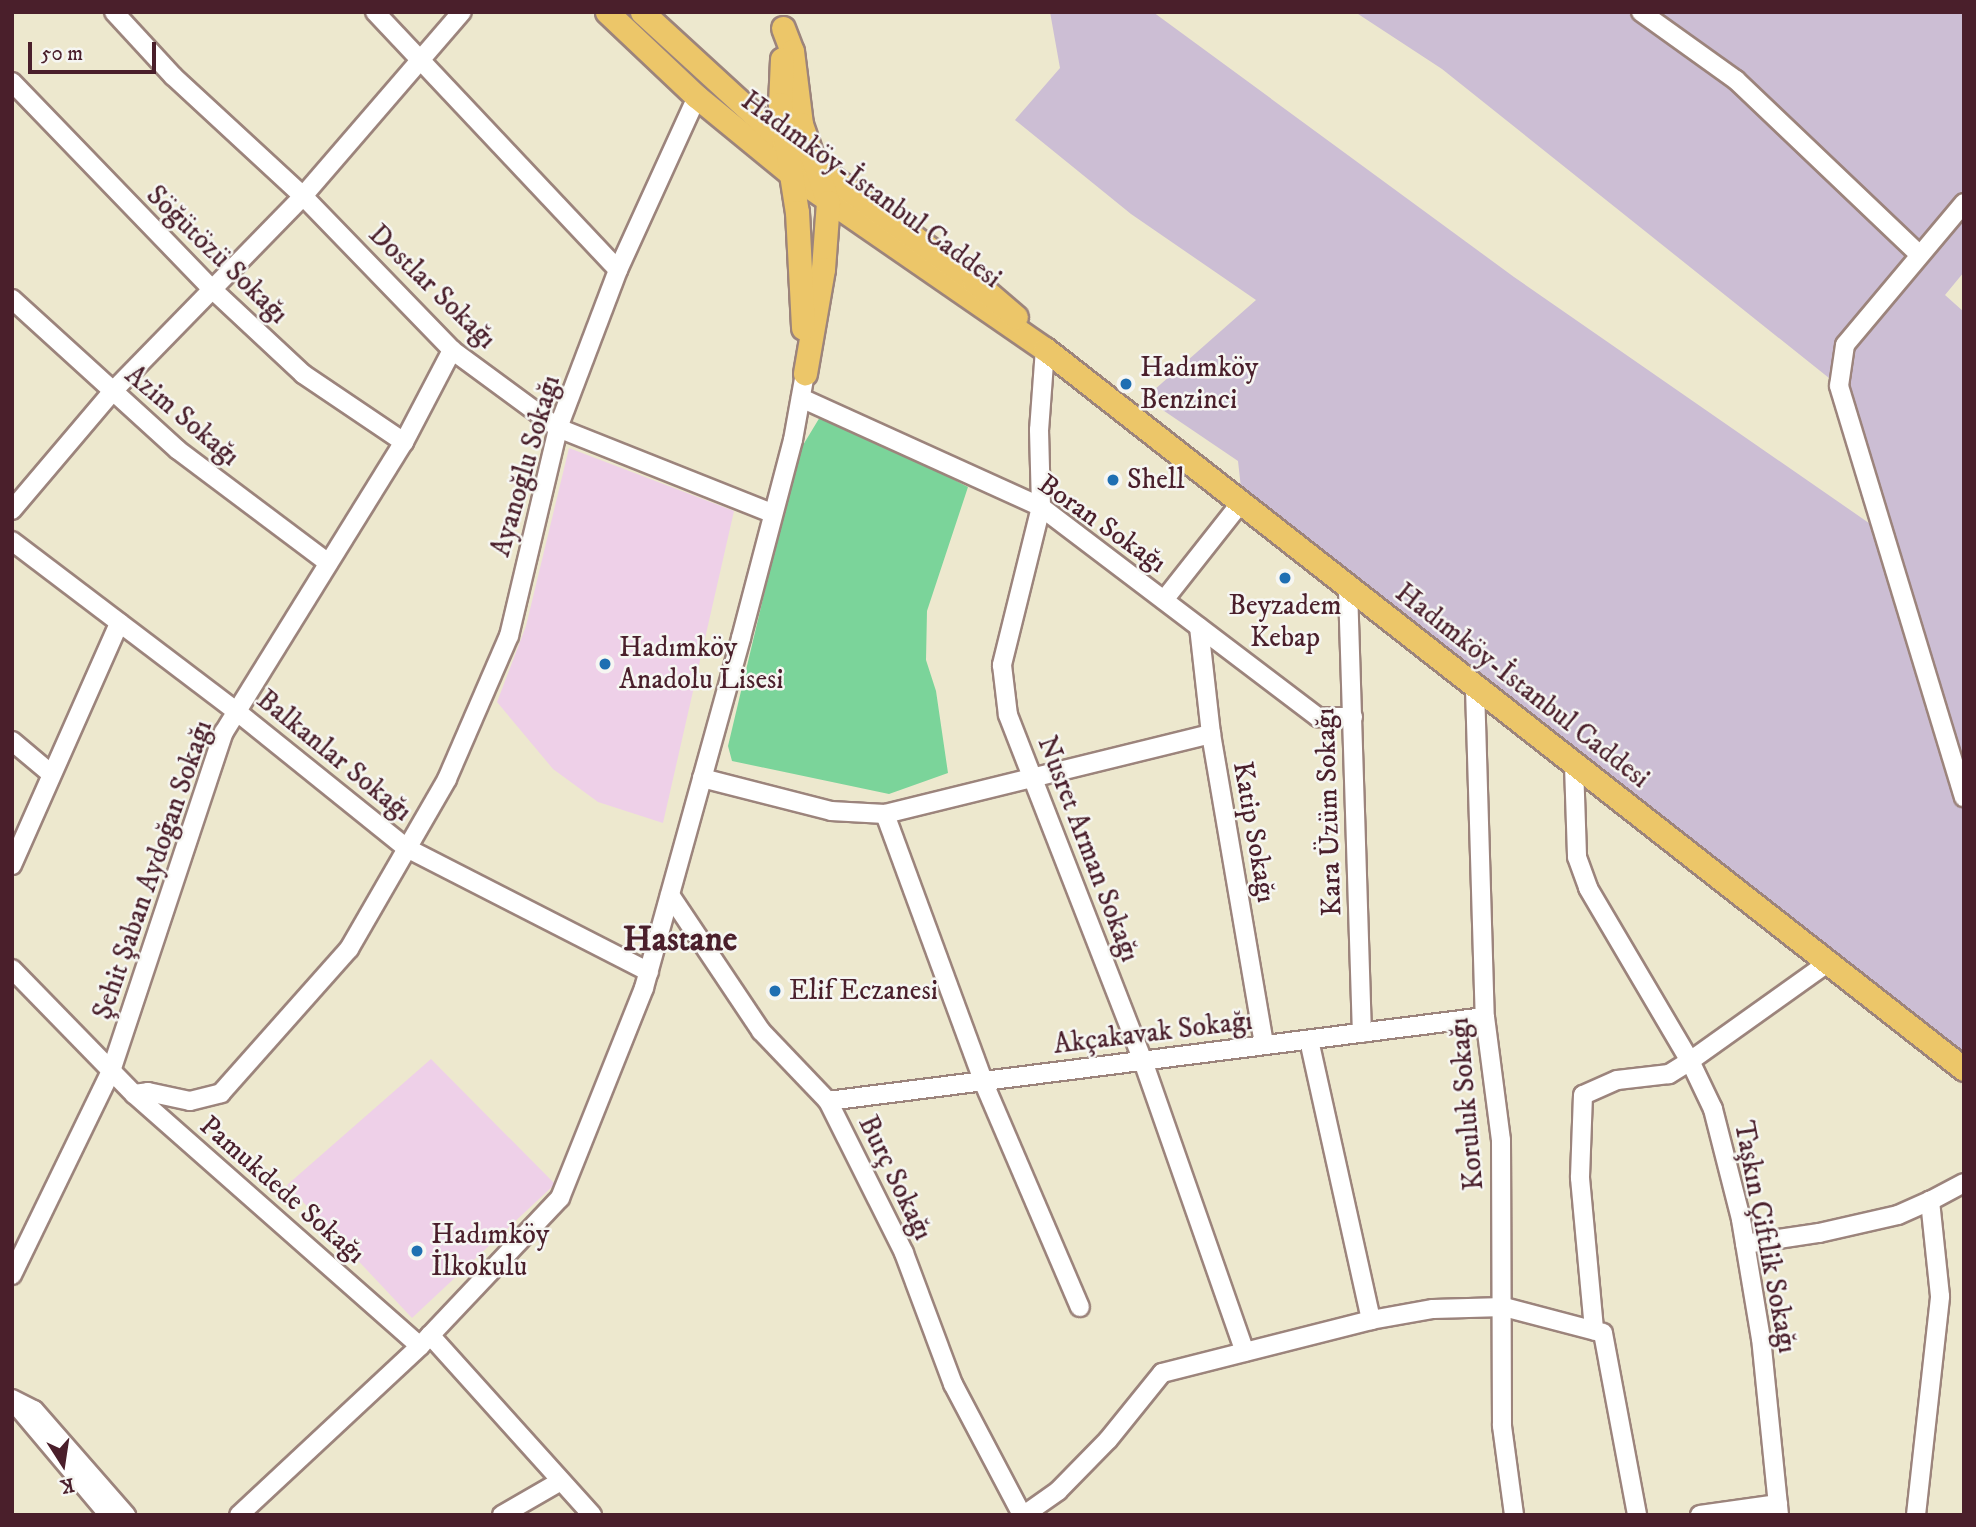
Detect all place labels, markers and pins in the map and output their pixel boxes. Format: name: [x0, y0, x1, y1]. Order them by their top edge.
place label: Hadımköy Benzinci: [1140, 351, 1258, 417]
marker: Hadımköy Benzinci: [1118, 376, 1134, 392]
place label: Shell: [1127, 463, 1185, 497]
marker: Shell: [1105, 472, 1121, 488]
marker: Beyzadem Kebap: [1277, 570, 1293, 586]
place label: Beyzadem Kebap: [1228, 589, 1342, 655]
place label: Hadımköy Anadolu Lisesi: [619, 631, 784, 697]
marker: Hadımköy Anadolu Lisesi: [597, 656, 613, 672]
place label: Elif Eczanesi: [789, 974, 938, 1008]
marker: Elif Eczanesi: [767, 983, 783, 999]
place label: Hadımköy İlkokulu: [431, 1218, 549, 1284]
marker: Hadımköy İlkokulu: [409, 1243, 425, 1259]

